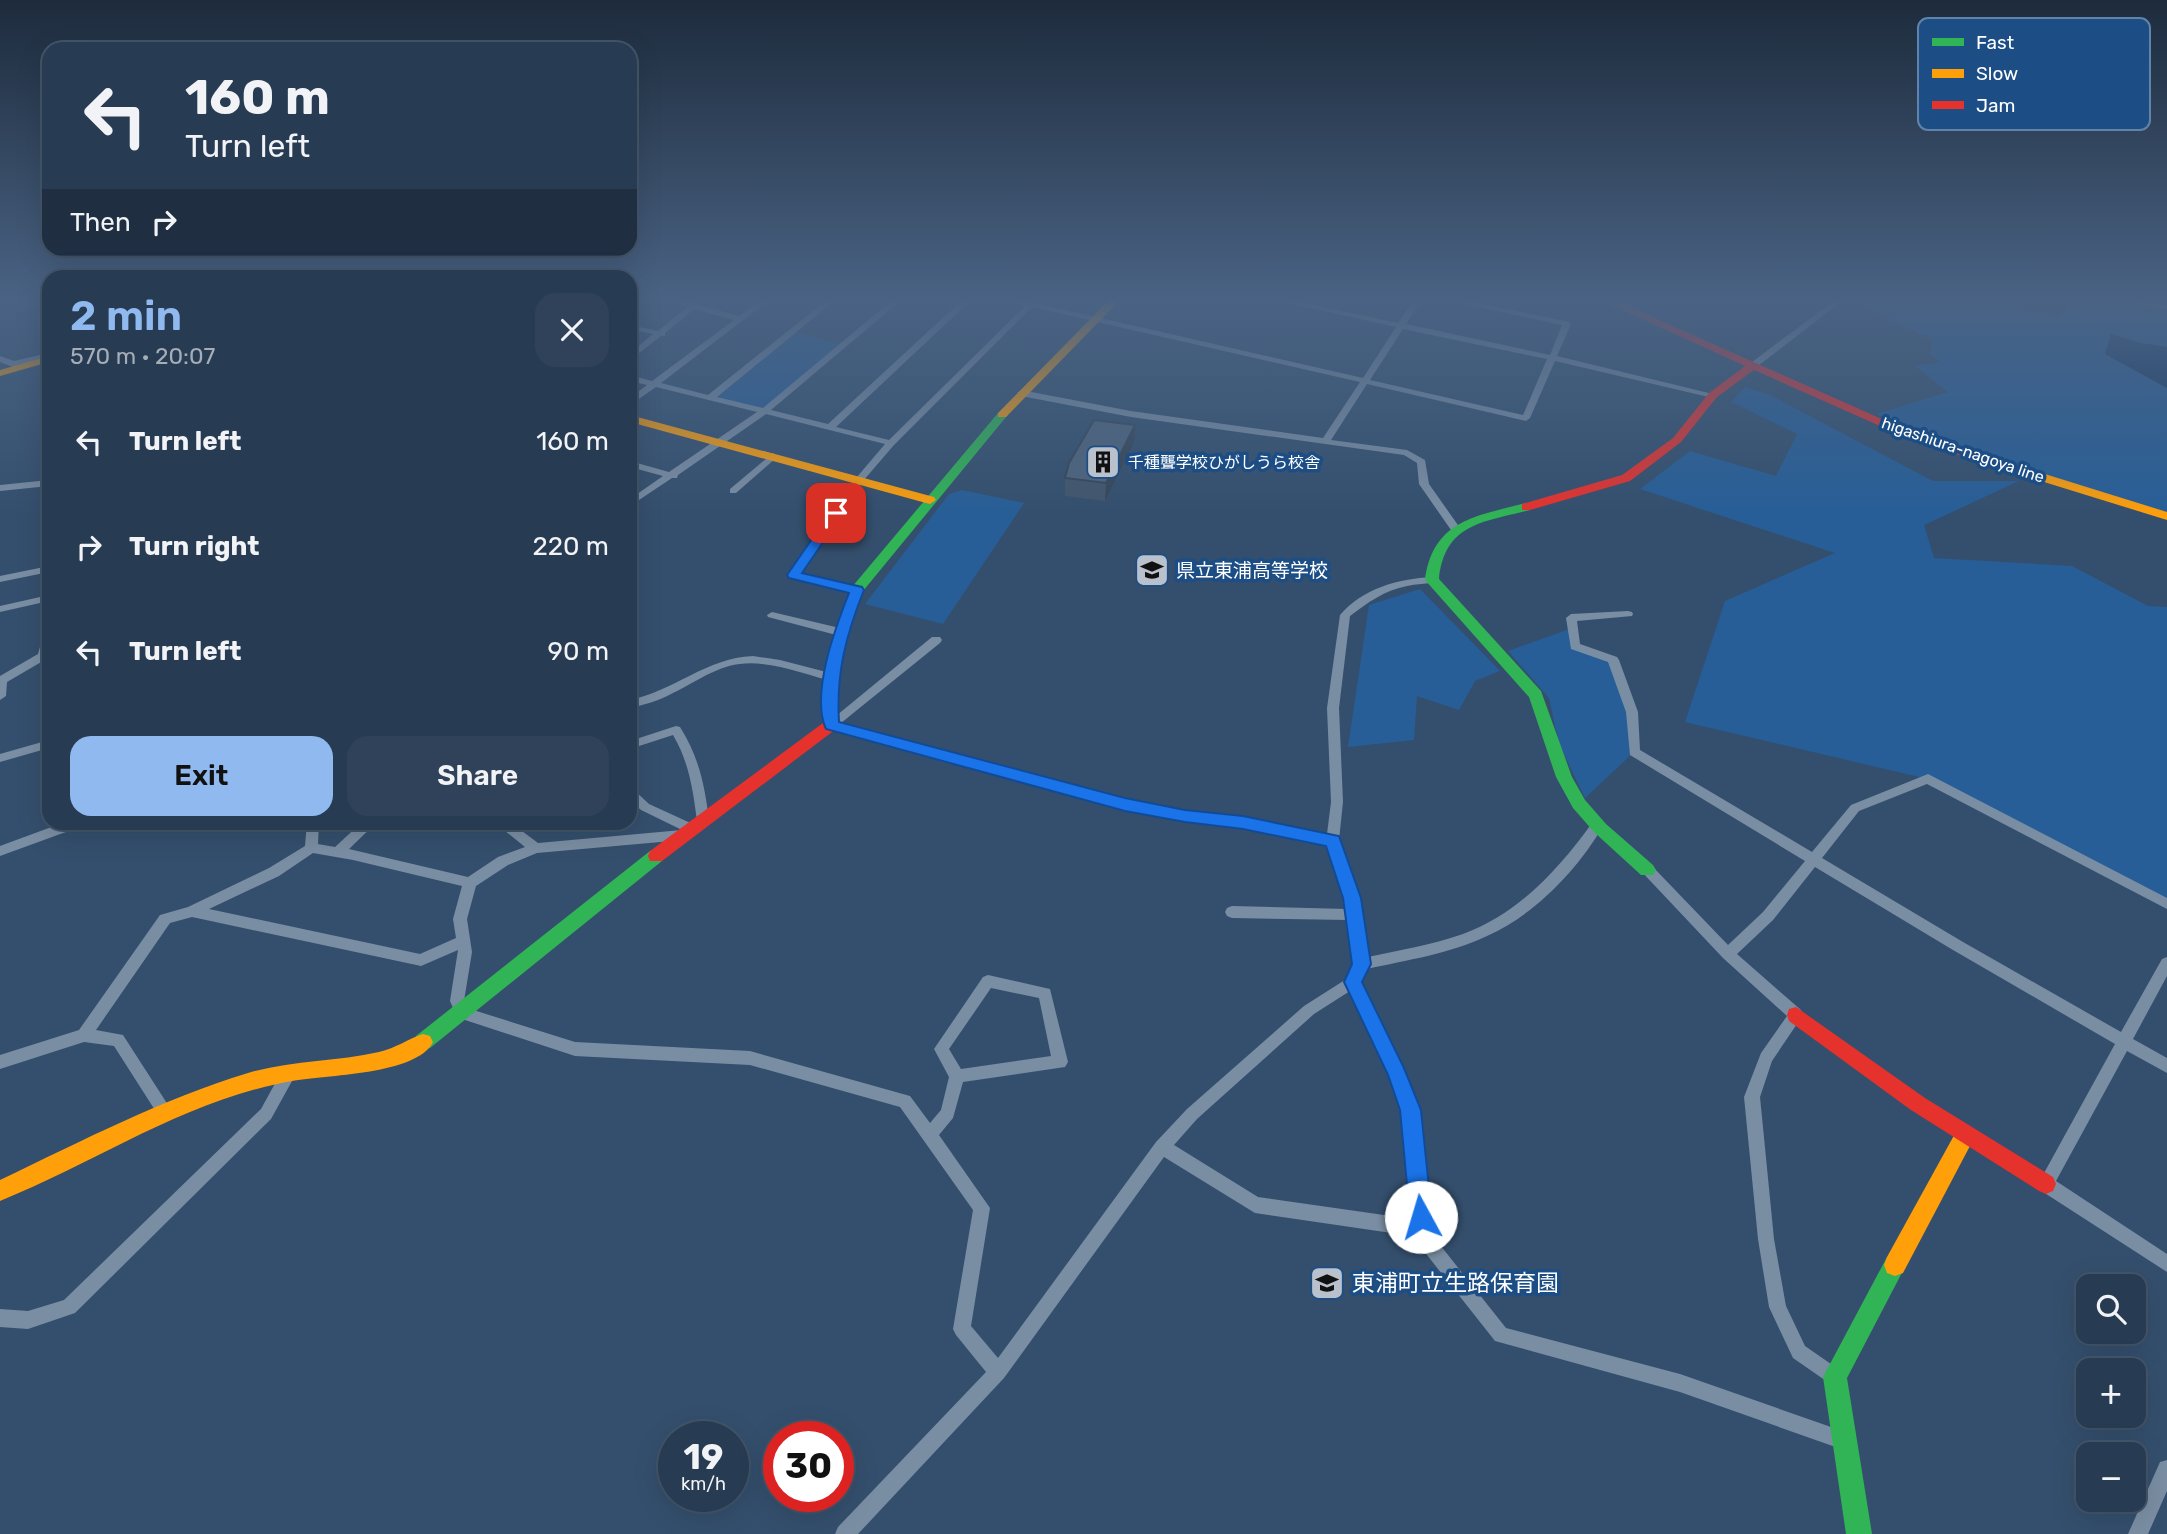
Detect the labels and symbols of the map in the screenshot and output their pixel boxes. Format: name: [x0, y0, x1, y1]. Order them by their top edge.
legend: [1918, 18, 2150, 130]
text: Fast: [1976, 31, 2015, 54]
text: Slow: [1976, 62, 2018, 85]
text: Jam: [1976, 94, 2015, 117]
street label: higashiura-nagoya line: [1879, 413, 2047, 487]
building icon: 千種聾学校ひがしうら校舎: [1084, 443, 1122, 481]
place label: 千種聾学校ひがしうら校舎: [1128, 453, 1320, 472]
pin: [806, 483, 866, 543]
school or university icon: 県立東浦高等学校: [1133, 551, 1171, 589]
place label: 県立東浦高等学校: [1176, 559, 1328, 582]
position arrow: [1384, 1180, 1458, 1254]
school or university icon: 東浦町立生路保育園: [1308, 1264, 1346, 1302]
place label: 東浦町立生路保育園: [1352, 1269, 1559, 1297]
speed limit sign: 30: [763, 1421, 854, 1512]

